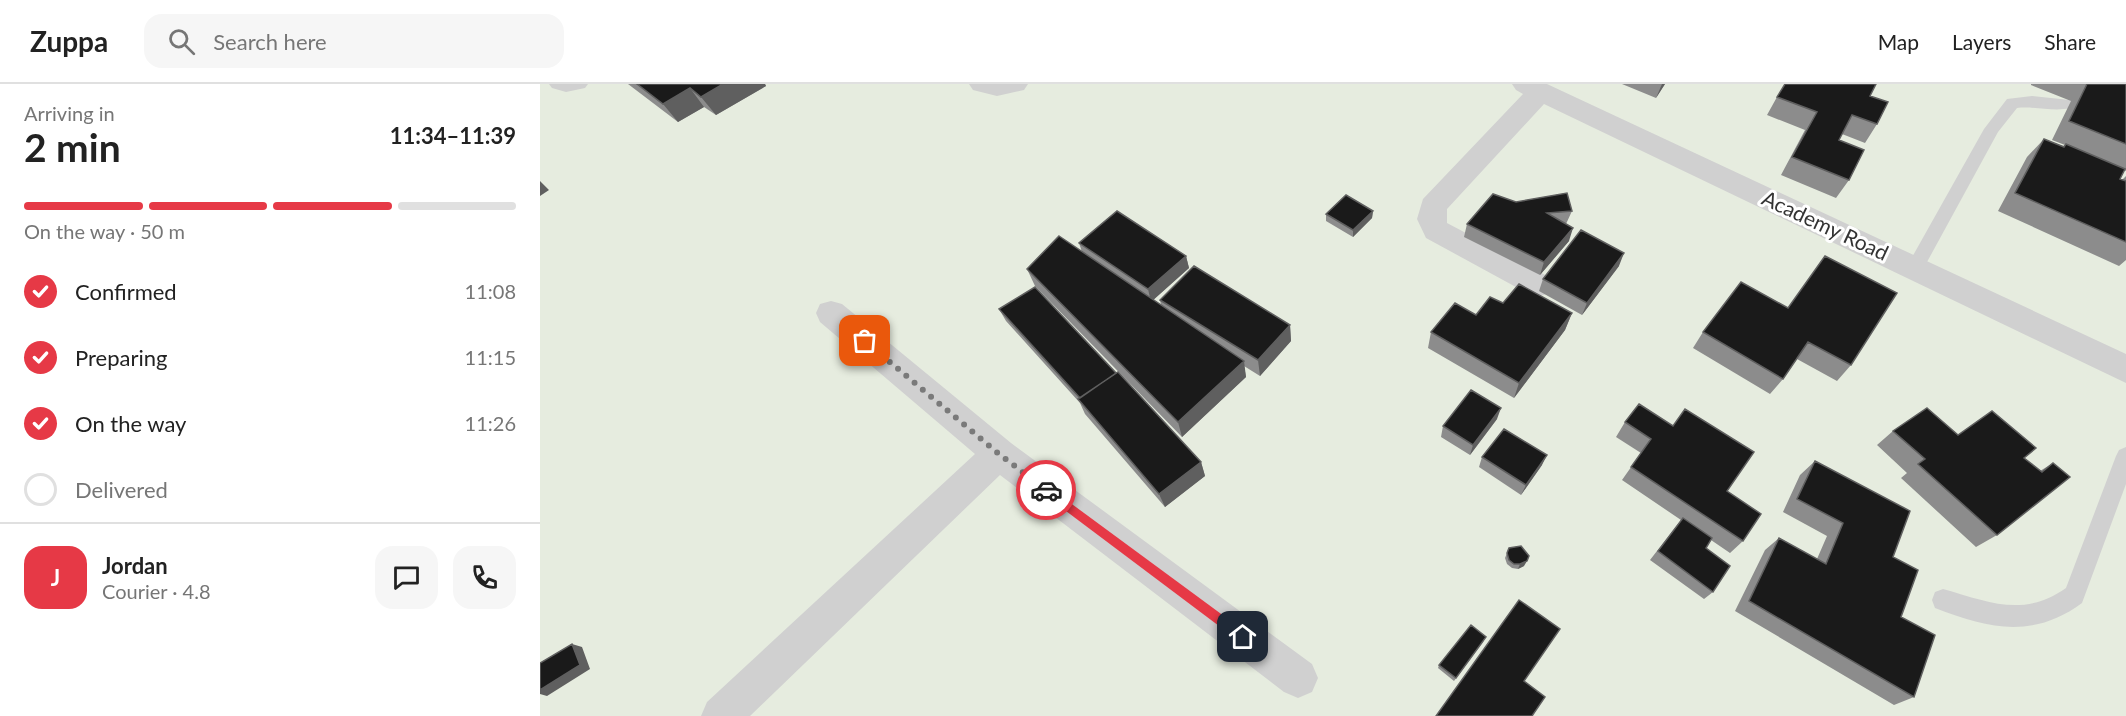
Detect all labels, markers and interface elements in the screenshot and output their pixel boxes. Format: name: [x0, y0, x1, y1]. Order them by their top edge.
search box: [144, 14, 564, 68]
text: Zuppa: [30, 24, 108, 58]
icon: search: [165, 25, 198, 58]
text: Search here: [213, 28, 327, 55]
text: Map: [1878, 29, 1919, 54]
text: Layers: [1952, 29, 2011, 54]
text: Share: [2044, 29, 2096, 54]
text: Arriving in: [24, 101, 115, 125]
text: 11:34–11:39: [390, 122, 516, 149]
text: 2 min: [24, 124, 121, 170]
street label: Academy Road: [1758, 184, 1893, 265]
text: On the way · 50 m: [24, 219, 185, 243]
icon: check: [24, 275, 57, 308]
text: Confirmed: [75, 278, 177, 305]
text: 11:08: [465, 279, 516, 303]
pin: [839, 315, 890, 366]
icon: bag: [848, 324, 881, 357]
icon: check: [24, 341, 57, 374]
text: Preparing: [75, 344, 167, 371]
text: 11:15: [465, 345, 516, 369]
icon: check: [24, 407, 57, 440]
text: On the way: [75, 410, 186, 437]
text: 11:26: [465, 411, 516, 435]
courier: [1016, 460, 1076, 520]
icon: car: [1030, 474, 1063, 507]
text: Delivered: [75, 476, 168, 503]
button: chat: [375, 546, 438, 609]
button: phone: [453, 546, 516, 609]
text: Jordan: [102, 552, 168, 579]
text: J: [51, 564, 60, 591]
text: Courier · 4.8: [102, 579, 211, 603]
pin: [1217, 611, 1268, 662]
icon: home: [1226, 620, 1259, 653]

